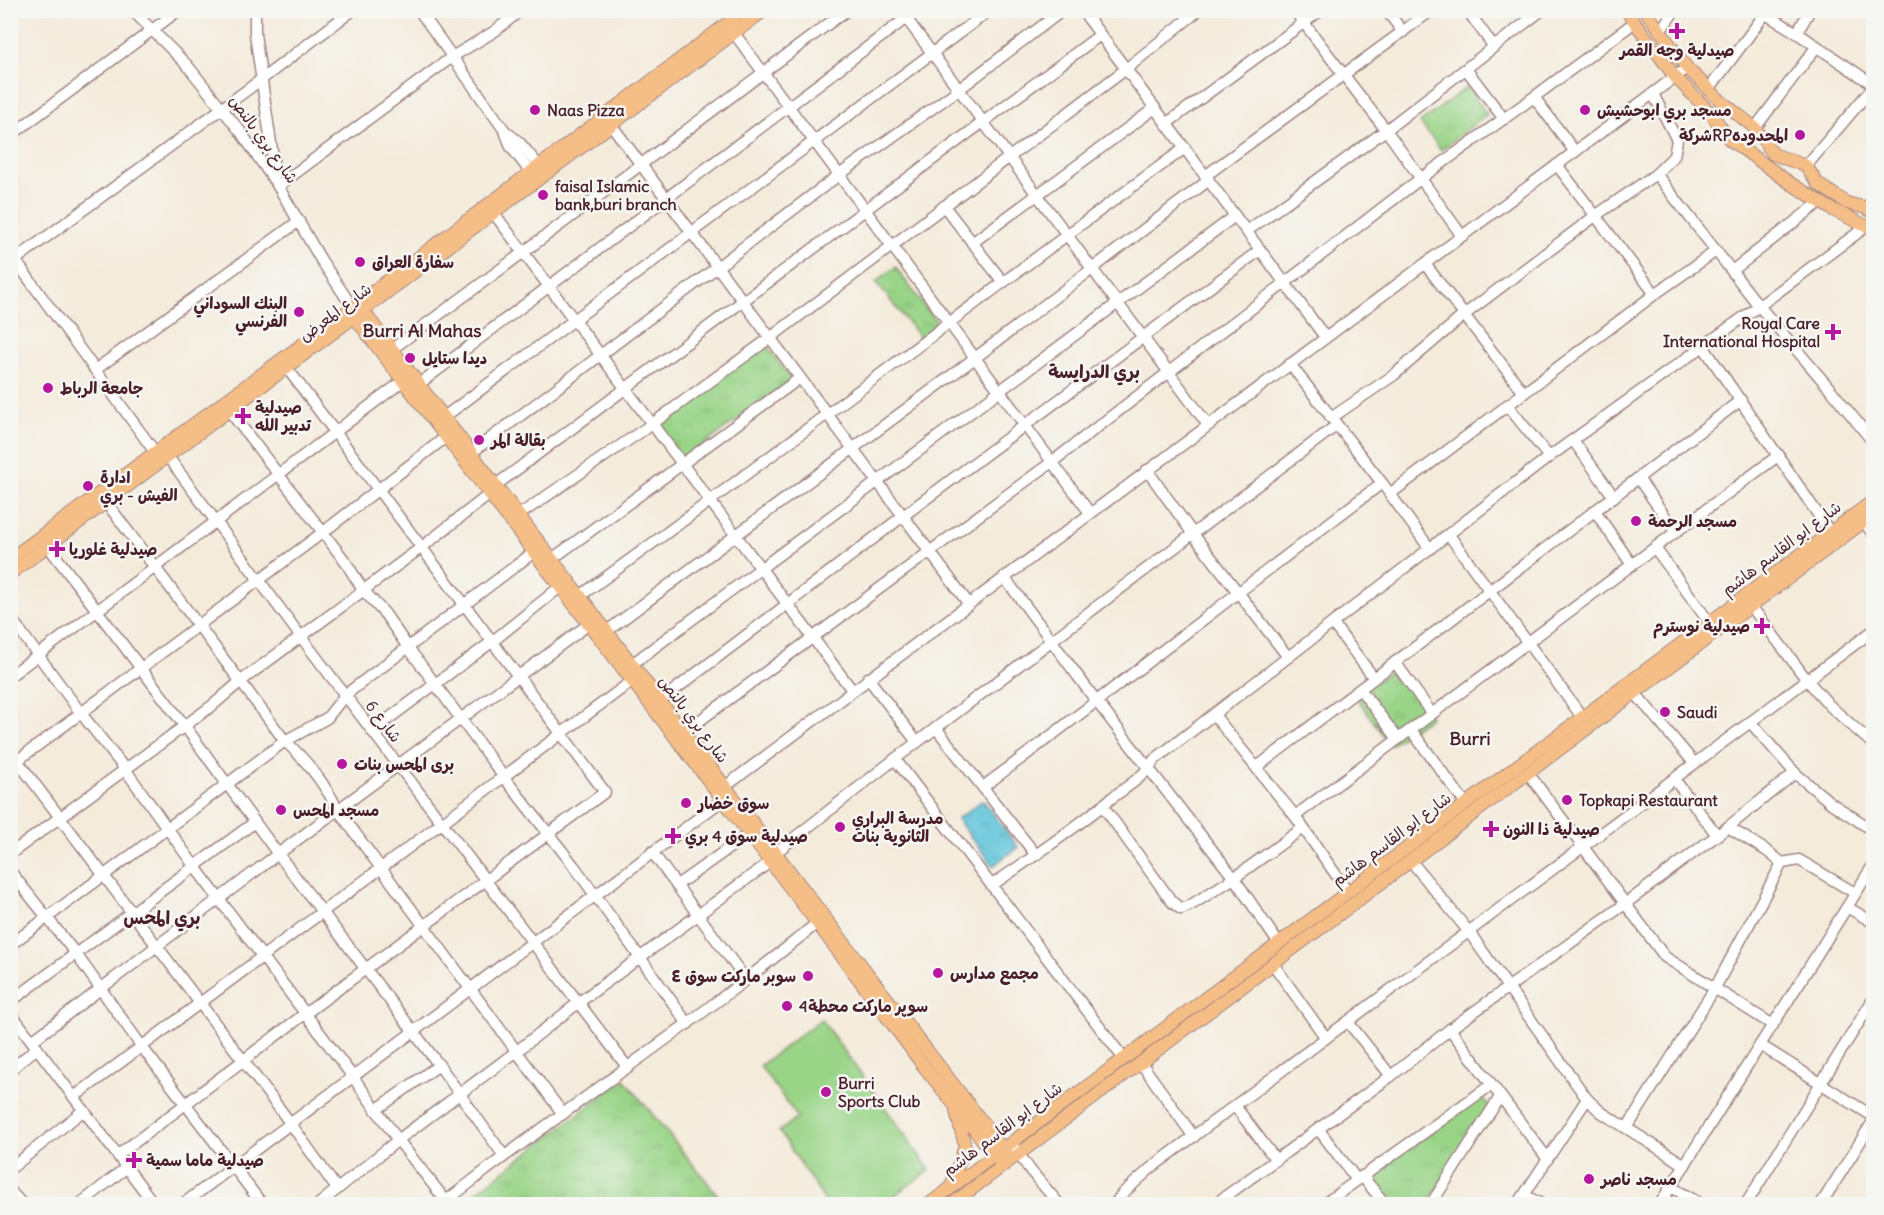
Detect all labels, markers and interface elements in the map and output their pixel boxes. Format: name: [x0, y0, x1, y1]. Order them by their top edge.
marker: صيدلية وجه القمر: [1670, 24, 1684, 38]
place label: صيدلية وجه القمر: [1618, 40, 1734, 61]
street label: شارع بري بالنص: [224, 91, 303, 188]
place label: Naas Pizza: [547, 100, 625, 120]
place label: مسجد بري ابوحشيش: [1597, 100, 1732, 123]
marker: Naas Pizza: [528, 103, 542, 117]
marker: مسجد بري ابوحشيش: [1578, 103, 1592, 117]
place label: شركةRPالمحدوده: [1679, 125, 1788, 146]
marker: شركةRPالمحدوده: [1793, 128, 1807, 142]
place label: faisal Islamic bank,buri branch: [555, 176, 677, 214]
marker: faisal Islamic bank,buri branch: [536, 188, 550, 202]
place label: سفارة العراق: [372, 252, 454, 272]
marker: سفارة العراق: [353, 255, 367, 269]
street label: شارع المعرض: [295, 278, 376, 347]
place label: البنك السوداني الفرنسي: [194, 293, 287, 336]
marker: البنك السوداني الفرنسي: [292, 305, 306, 319]
place label: Royal Care International Hospital: [1663, 313, 1820, 352]
district label: Burri Al Mahas: [363, 319, 481, 342]
marker: Royal Care International Hospital: [1824, 323, 1842, 341]
place label: ديدا ستايل: [422, 348, 487, 368]
marker: ديدا ستايل: [403, 351, 417, 365]
district label: بري الدرايسة: [1048, 360, 1140, 386]
place label: جامعة الرباط: [60, 378, 143, 398]
marker: جامعة الرباط: [41, 381, 55, 395]
place label: صيدلية تدبير الله: [255, 397, 312, 435]
marker: صيدلية تدبير الله: [236, 409, 250, 423]
place label: بقالة المر: [489, 430, 546, 450]
marker: بقالة المر: [472, 433, 486, 447]
place label: ادارة الفيش - بري: [100, 467, 177, 508]
marker: ادارة الفيش - بري: [81, 479, 95, 493]
street label: شارع ابو القاسم هاشم: [1717, 497, 1847, 602]
place label: مسجد الرحمة: [1648, 511, 1737, 531]
marker: مسجد الرحمة: [1629, 514, 1643, 528]
place label: صيدلية غلوريا: [69, 539, 158, 561]
marker: صيدلية غلوريا: [50, 542, 64, 556]
place label: صيدلية نوسترم: [1653, 616, 1750, 639]
marker: صيدلية نوسترم: [1755, 619, 1769, 633]
street label: شارع بري بالنص: [653, 671, 733, 768]
street label: شارع 6: [360, 696, 406, 747]
place label: Saudi: [1677, 702, 1717, 722]
marker: Saudi: [1658, 705, 1672, 719]
district label: Burri: [1449, 727, 1491, 750]
place label: برى المحس بنات: [354, 754, 454, 774]
marker: برى المحس بنات: [335, 757, 349, 771]
street label: شارع ابو القاسم هاشم: [1327, 788, 1457, 893]
place label: Topkapi Restaurant: [1579, 790, 1718, 811]
place label: سوق خضار: [696, 793, 769, 814]
marker: Topkapi Restaurant: [1560, 793, 1574, 807]
marker: سوق خضار: [679, 796, 693, 810]
place label: مسجد المحس: [293, 800, 379, 820]
marker: مسجد المحس: [274, 803, 288, 817]
place label: مدرسة البراري الثانوية بنات: [852, 808, 943, 848]
place label: صيدلية ذا النون: [1503, 819, 1600, 841]
marker: مدرسة البراري الثانوية بنات: [833, 820, 847, 834]
marker: صيدلية ذا النون: [1484, 822, 1498, 836]
place label: صيدلية سوق 4 بري: [685, 826, 808, 849]
marker: صيدلية سوق 4 بري: [666, 829, 680, 843]
district label: بري المحس: [123, 906, 201, 932]
place label: مجمع مدارس: [950, 963, 1039, 985]
place label: سوبر ماركت سوق ٤: [671, 966, 796, 987]
marker: مجمع مدارس: [931, 966, 945, 980]
marker: سوبر ماركت سوق ٤: [801, 969, 815, 983]
place label: سوپر مارکت محطة4: [799, 996, 928, 1017]
marker: سوپر مارکت محطة4: [780, 999, 794, 1013]
place label: Burri Sports Club: [838, 1073, 920, 1112]
street label: شارع ابو القاسم هاشم: [938, 1078, 1068, 1183]
marker: Burri Sports Club: [819, 1085, 833, 1099]
place label: صيدلية ماما سمية: [146, 1150, 264, 1170]
marker: صيدلية ماما سمية: [127, 1153, 141, 1167]
place label: مسجد ناصر: [1599, 1169, 1677, 1189]
marker: مسجد ناصر: [1582, 1172, 1596, 1186]

